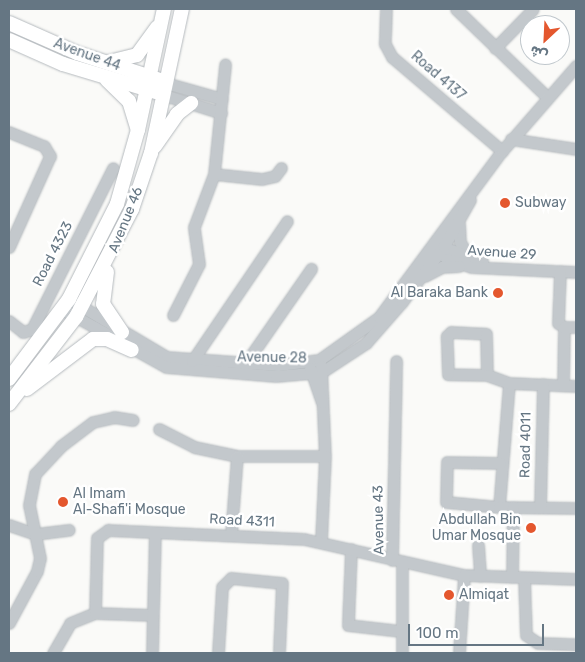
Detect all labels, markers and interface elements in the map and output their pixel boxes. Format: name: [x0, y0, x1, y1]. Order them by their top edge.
north arrow: [520, 15, 570, 65]
street label: Avenue 44: [51, 35, 123, 75]
text: ش: [527, 42, 551, 65]
street label: Road 4137: [407, 48, 469, 104]
street label: Avenue 46: [105, 185, 147, 255]
place label: Subway: [515, 195, 567, 211]
marker: Subway: [499, 197, 511, 209]
street label: Road 4323: [30, 219, 76, 289]
street label: Avenue 29: [467, 242, 537, 264]
place label: Al Baraka Bank: [391, 285, 488, 301]
marker: Al Baraka Bank: [492, 287, 504, 299]
street label: Avenue 28: [237, 349, 307, 367]
street label: Road 4011: [517, 412, 535, 478]
street label: Avenue 43: [370, 485, 388, 555]
place label: Al Imam Al-Shafi'i Mosque: [73, 486, 186, 518]
marker: Al Imam Al-Shafi'i Mosque: [57, 496, 69, 508]
street label: Road 4311: [209, 511, 275, 531]
place label: Abdullah Bin Umar Mosque: [431, 512, 521, 544]
marker: Abdullah Bin Umar Mosque: [525, 522, 537, 534]
place label: Almiqat: [459, 587, 509, 603]
marker: Almiqat: [443, 589, 455, 601]
scale bar: [410, 614, 546, 646]
text: 100 m: [416, 624, 458, 642]

